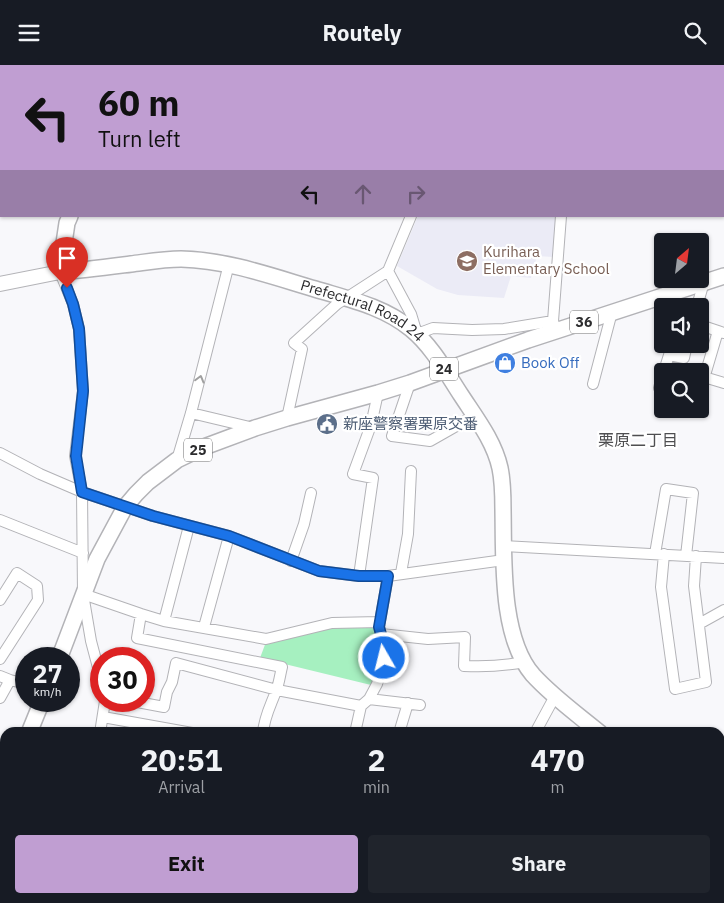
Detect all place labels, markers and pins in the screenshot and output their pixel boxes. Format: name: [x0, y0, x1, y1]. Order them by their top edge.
pin: [46, 237, 88, 288]
place label: Kurihara Elementary School: [483, 242, 610, 278]
school or university icon: Kurihara Elementary School: [455, 249, 479, 273]
shop icon: Book Off: [493, 351, 517, 375]
place label: Book Off: [521, 353, 580, 372]
public building icon: 新座警察署栗原交番: [315, 412, 339, 436]
place label: 新座警察署栗原交番: [343, 414, 478, 433]

